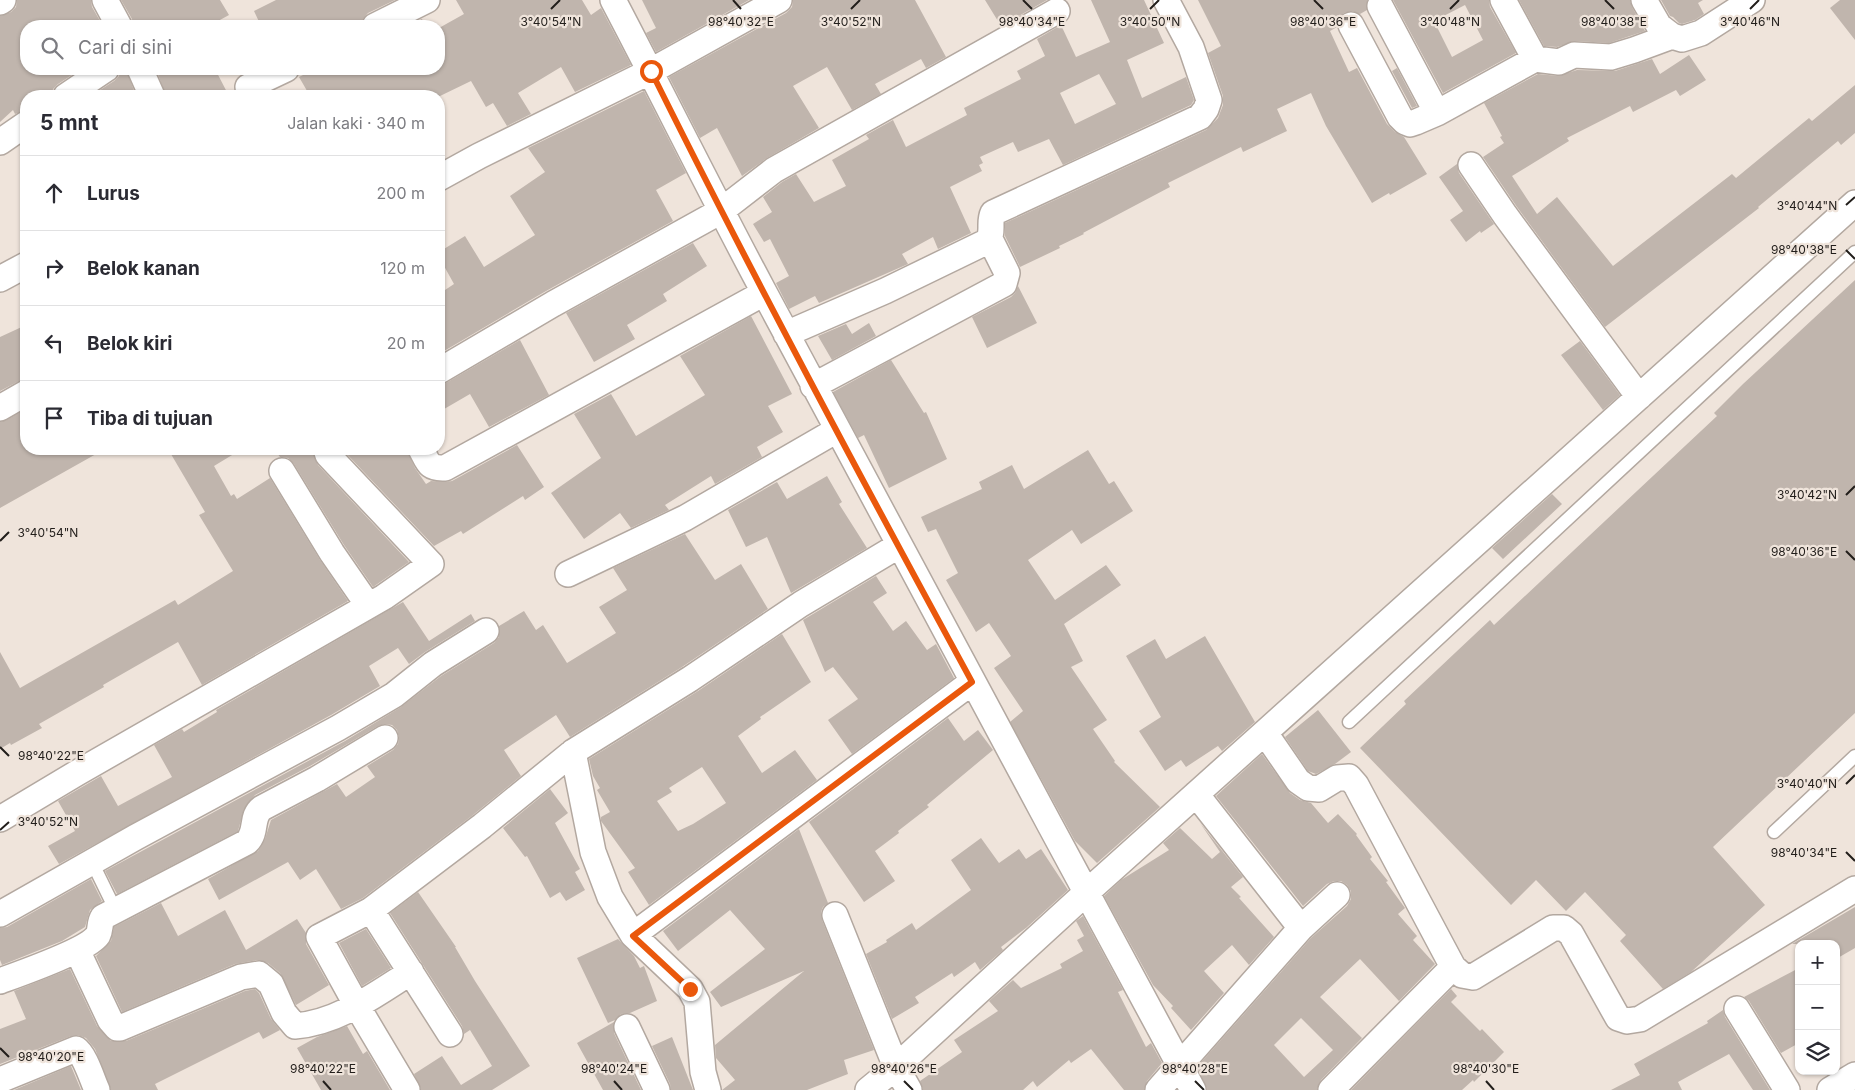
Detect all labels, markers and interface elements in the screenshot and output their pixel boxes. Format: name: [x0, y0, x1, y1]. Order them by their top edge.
text: 3°40'54"N: [521, 14, 581, 29]
text: 98°40'32"E: [708, 14, 774, 29]
text: 3°40'52"N: [821, 14, 881, 29]
text: 98°40'34"E: [999, 14, 1065, 29]
text: 3°40'50"N: [1120, 14, 1180, 29]
text: 98°40'36"E: [1290, 14, 1356, 29]
text: 3°40'48"N: [1420, 14, 1480, 29]
text: 98°40'38"E: [1581, 14, 1647, 29]
text: 3°40'46"N: [1720, 14, 1780, 29]
search box: [20, 20, 445, 75]
icon: search: [38, 34, 66, 62]
text: Cari di sini: [78, 36, 172, 59]
route start: [640, 60, 663, 83]
text: 5 mnt: [40, 110, 98, 135]
text: Jalan kaki · 340 m: [287, 113, 425, 133]
icon: ahead: [40, 179, 68, 207]
text: Lurus: [87, 182, 140, 205]
text: 200 m: [377, 183, 425, 203]
text: 3°40'44"N: [1777, 198, 1837, 213]
text: 98°40'38"E: [1771, 242, 1837, 257]
icon: right: [40, 254, 68, 282]
text: Belok kanan: [87, 257, 200, 280]
text: 120 m: [380, 258, 425, 278]
icon: left: [40, 329, 68, 357]
text: Belok kiri: [87, 332, 172, 355]
text: 20 m: [387, 333, 425, 353]
icon: arrive: [40, 404, 68, 432]
text: Tiba di tujuan: [87, 407, 213, 430]
text: 3°40'42"N: [1777, 487, 1837, 502]
text: 3°40'54"N: [18, 525, 78, 540]
text: 98°40'36"E: [1771, 544, 1837, 559]
text: 98°40'22"E: [18, 748, 84, 763]
text: 3°40'40"N: [1777, 776, 1837, 791]
text: 3°40'52"N: [18, 814, 78, 829]
text: 98°40'34"E: [1771, 845, 1837, 860]
map controls: [1795, 940, 1840, 1075]
button: +: [1795, 940, 1840, 985]
route end: [679, 978, 702, 1001]
button: −: [1795, 985, 1840, 1030]
button: layers: [1795, 1030, 1840, 1075]
text: 98°40'20"E: [18, 1049, 84, 1064]
text: 98°40'22"E: [290, 1061, 356, 1076]
text: 98°40'24"E: [581, 1061, 647, 1076]
text: 98°40'26"E: [871, 1061, 937, 1076]
text: 98°40'28"E: [1162, 1061, 1228, 1076]
text: 98°40'30"E: [1453, 1061, 1519, 1076]

